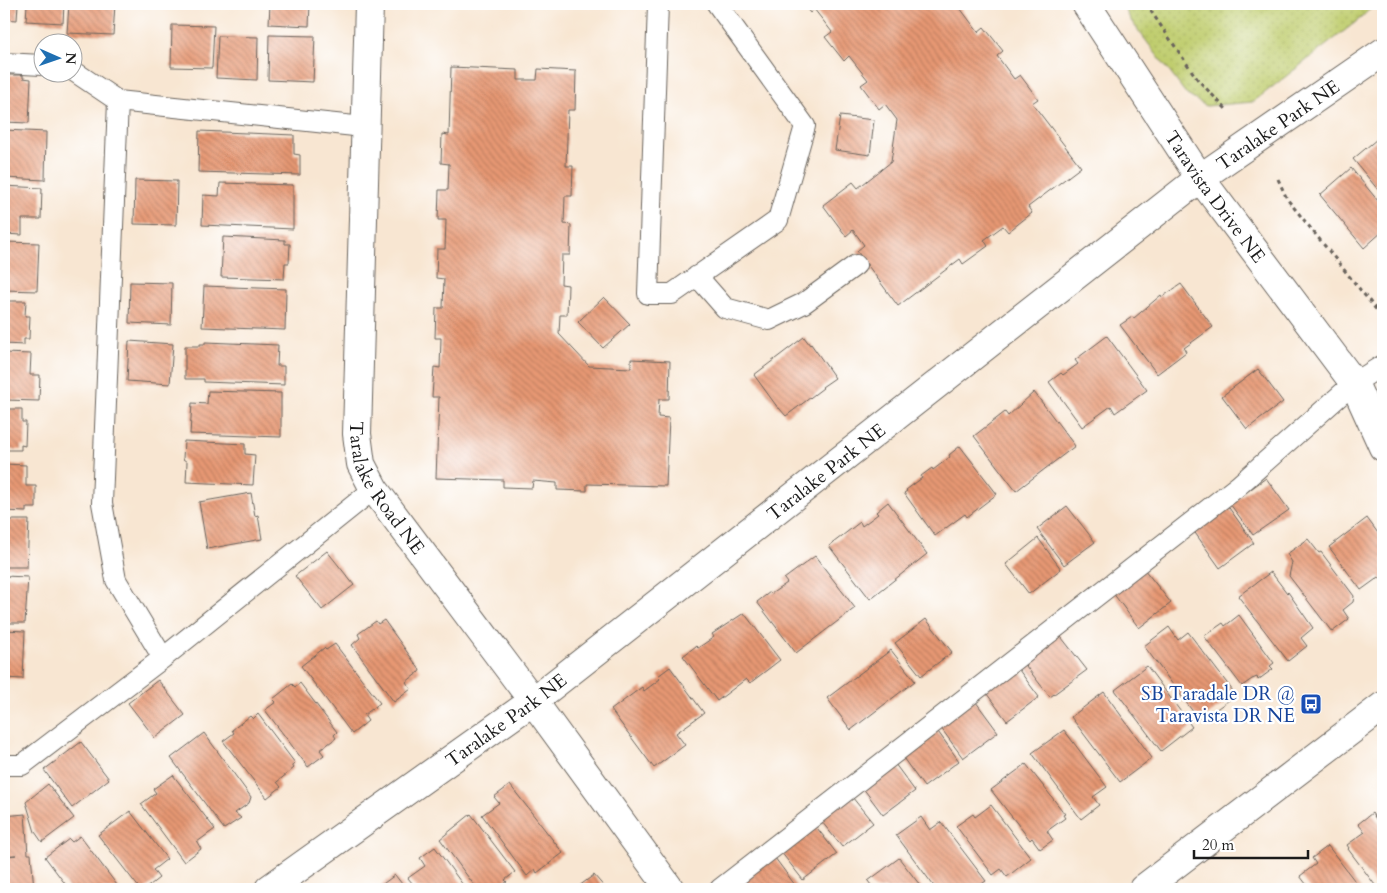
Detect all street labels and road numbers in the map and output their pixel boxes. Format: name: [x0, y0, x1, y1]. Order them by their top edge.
street label: Taralake Park NE: [1212, 74, 1345, 177]
street label: Taravista Drive NE: [1158, 126, 1271, 268]
street label: Taralake Park NE: [762, 418, 891, 527]
street label: Taralake Road NE: [343, 421, 430, 560]
street label: Taralake Park NE: [440, 668, 572, 773]

